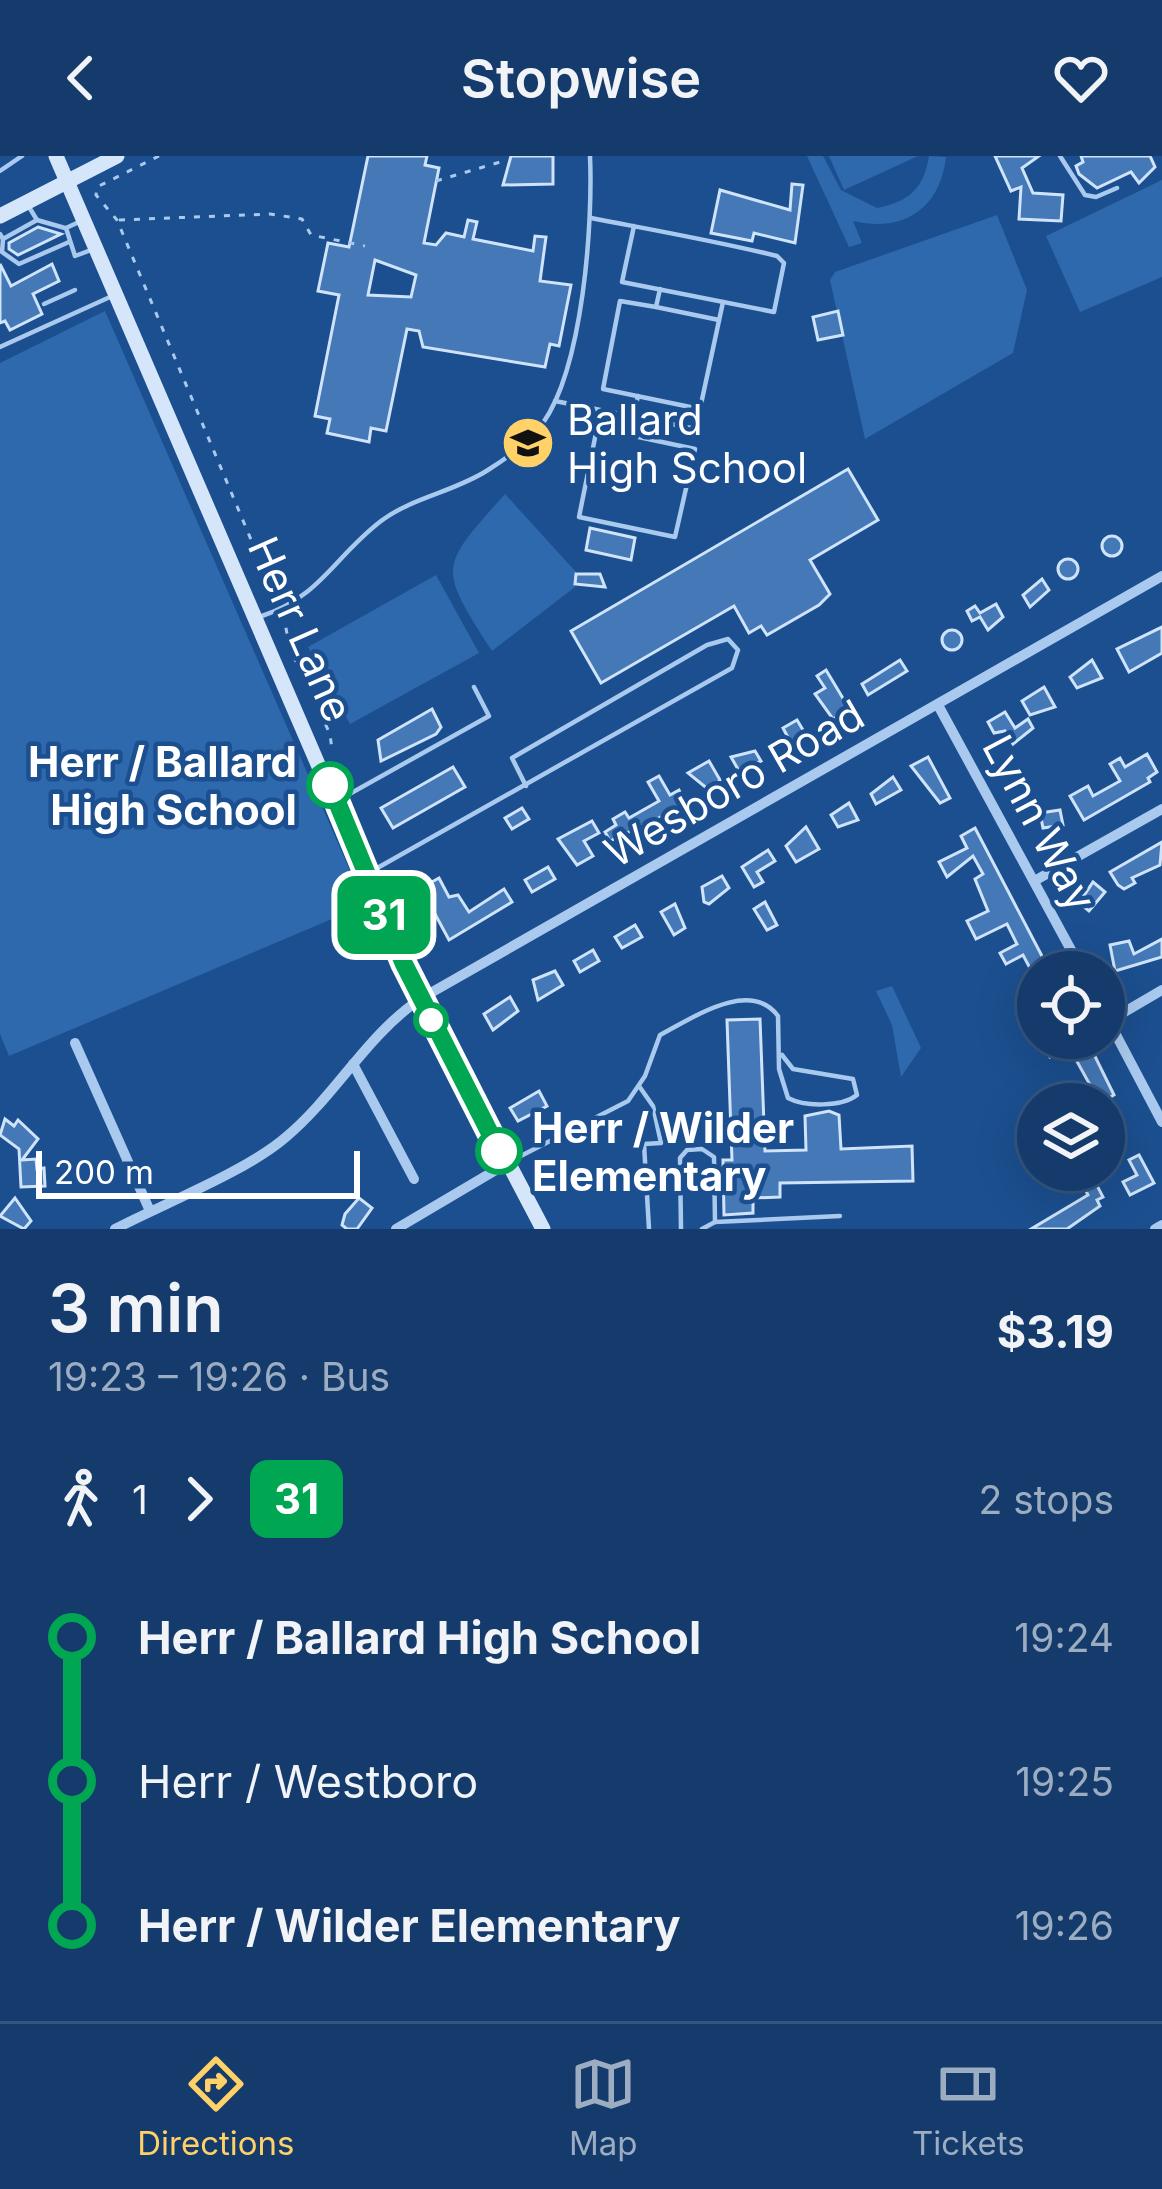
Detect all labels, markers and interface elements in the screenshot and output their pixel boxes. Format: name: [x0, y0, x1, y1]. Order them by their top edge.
icon: back: [48, 45, 114, 111]
icon: heart: [1048, 45, 1114, 111]
text: Stopwise: [461, 46, 701, 111]
place label: Ballard High School: [567, 394, 807, 493]
school or university icon: Ballard High School: [500, 415, 556, 471]
street label: Herr Lane: [238, 529, 364, 729]
street label: Wesboro Road: [596, 688, 872, 878]
street label: Lynn Way: [972, 726, 1108, 920]
place label: Herr / Ballard High School: [28, 736, 297, 835]
marker: Herr / Ballard High School: [308, 763, 352, 807]
line badge: 31: [330, 876, 438, 954]
text: 31: [361, 889, 407, 940]
map controls: [1017, 951, 1125, 1191]
button: locate: [1017, 951, 1125, 1059]
unlabelled marker: [415, 1004, 447, 1036]
button: layers: [1017, 1083, 1125, 1191]
place label: Herr / Wilder Elementary: [532, 1102, 794, 1201]
marker: Herr / Wilder Elementary: [477, 1129, 521, 1173]
scale bar: [36, 1145, 360, 1198]
text: 200 m: [54, 1152, 154, 1192]
text: 3 min: [48, 1268, 224, 1348]
text: $3.19: [997, 1304, 1114, 1359]
text: 19:23 – 19:26 · Bus: [48, 1353, 390, 1400]
icon: walk: [48, 1466, 114, 1532]
icon: forward: [166, 1466, 232, 1532]
text: 31: [274, 1473, 319, 1524]
text: 1: [132, 1476, 148, 1523]
text: 2 stops: [978, 1476, 1114, 1523]
text: Herr / Ballard High School: [138, 1610, 701, 1665]
text: 19:24: [1014, 1614, 1114, 1661]
text: Herr / Westboro: [138, 1754, 478, 1809]
text: 19:25: [1015, 1758, 1114, 1805]
text: Herr / Wilder Elementary: [138, 1898, 681, 1953]
text: 19:26: [1015, 1902, 1114, 1949]
tab: Directions: [137, 2051, 295, 2163]
tab: Map: [569, 2051, 638, 2163]
tab: Tickets: [912, 2051, 1025, 2163]

